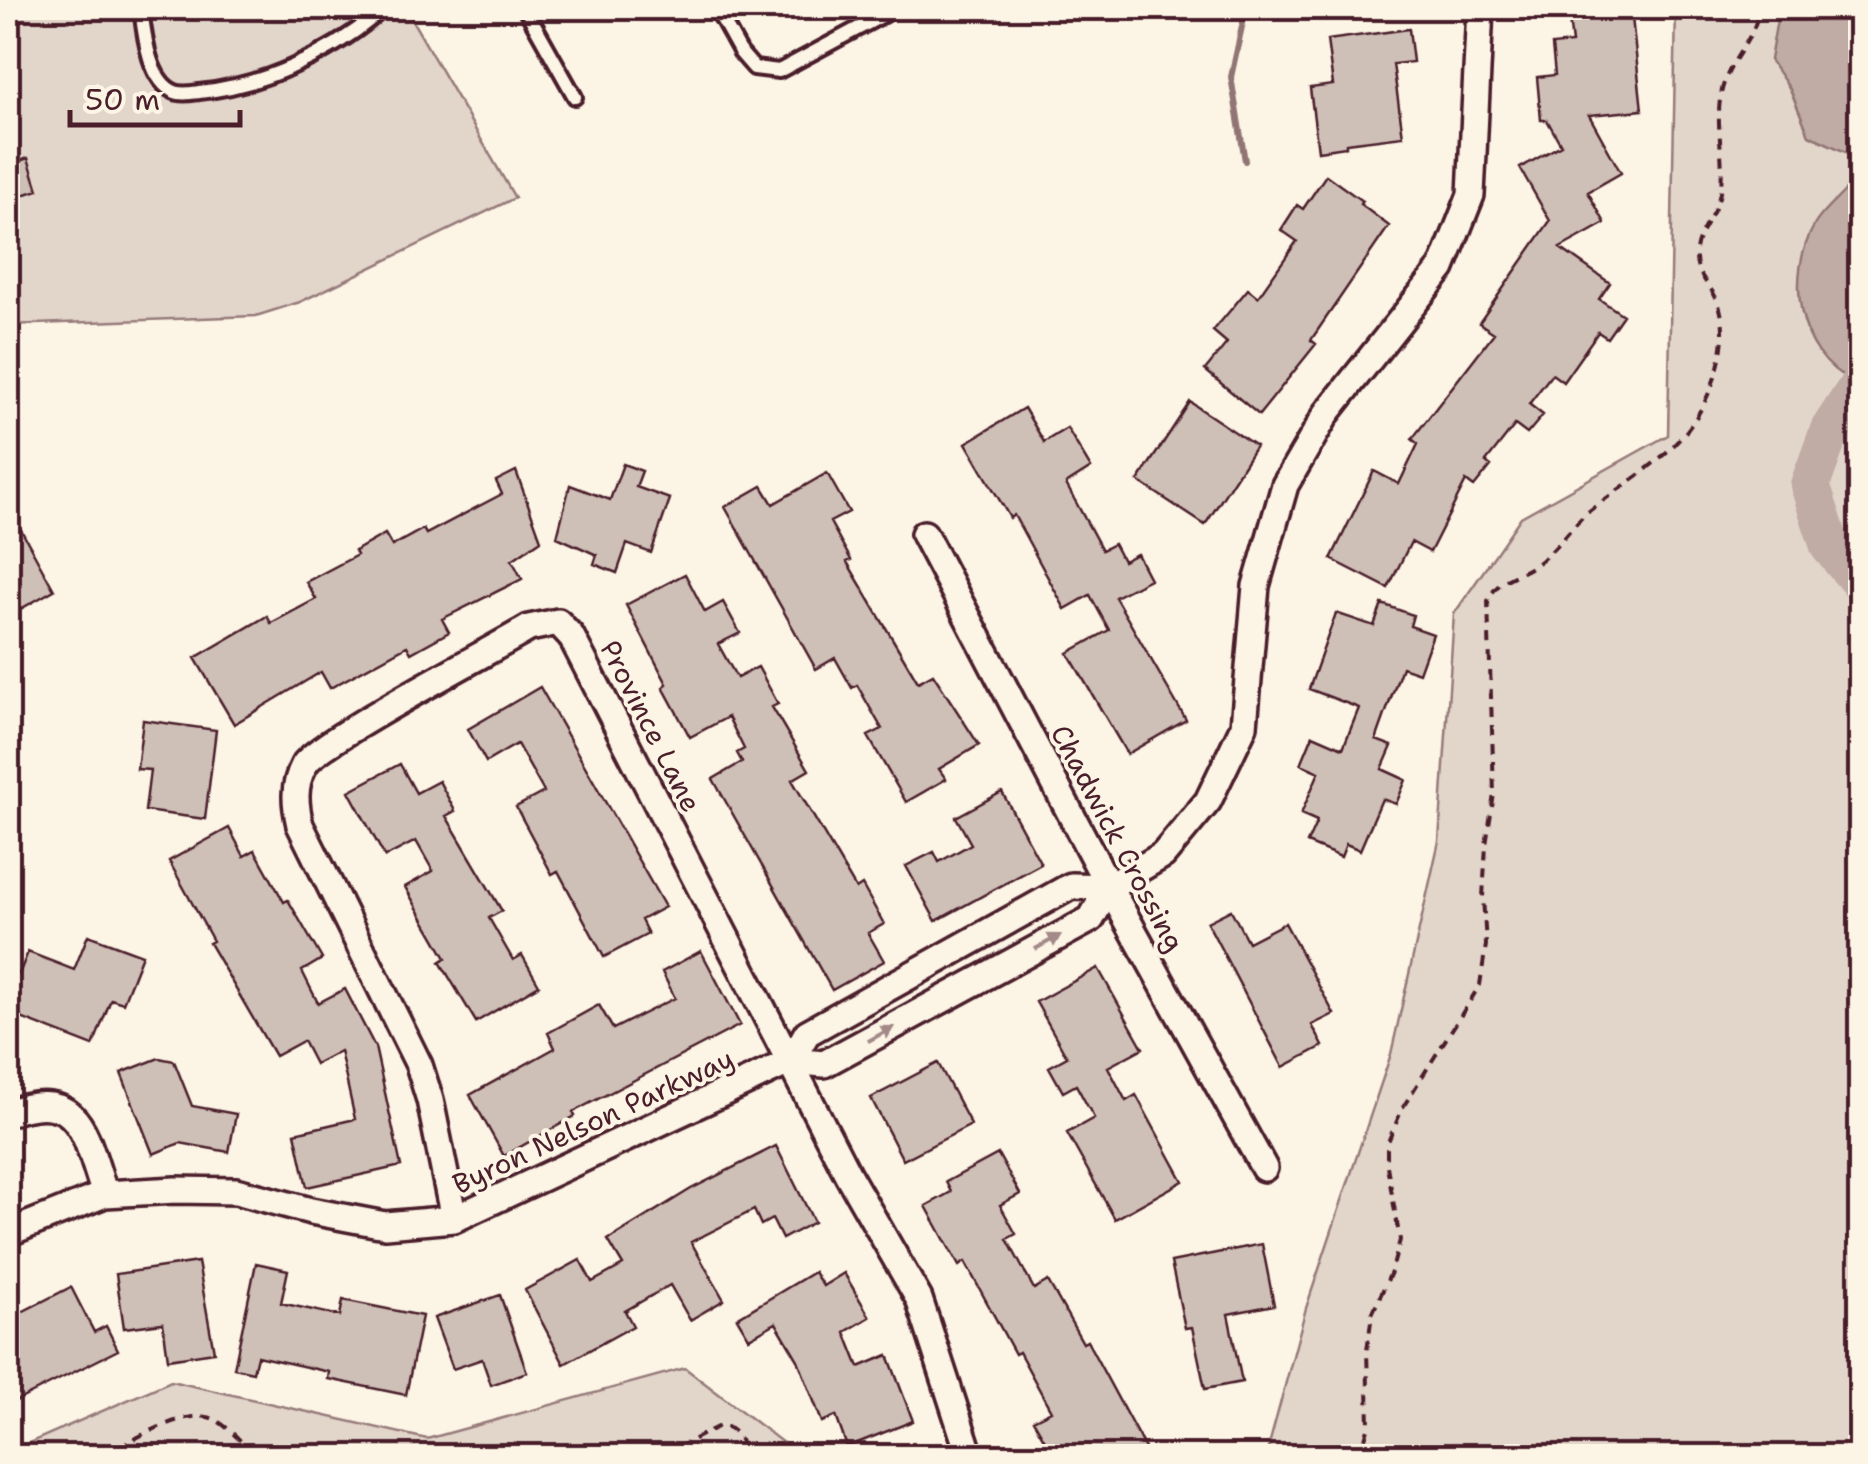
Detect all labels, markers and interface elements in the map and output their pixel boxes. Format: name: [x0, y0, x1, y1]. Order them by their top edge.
scale bar: [70, 65, 240, 127]
text: 50 m: [85, 79, 160, 120]
street label: Province Lane: [591, 634, 711, 818]
street label: Chadwick Crossing: [1042, 718, 1194, 958]
one-way arrow: [1033, 934, 1062, 951]
one-way arrow: [866, 1025, 895, 1042]
street label: Byron Nelson Parkway: [446, 1039, 740, 1203]

